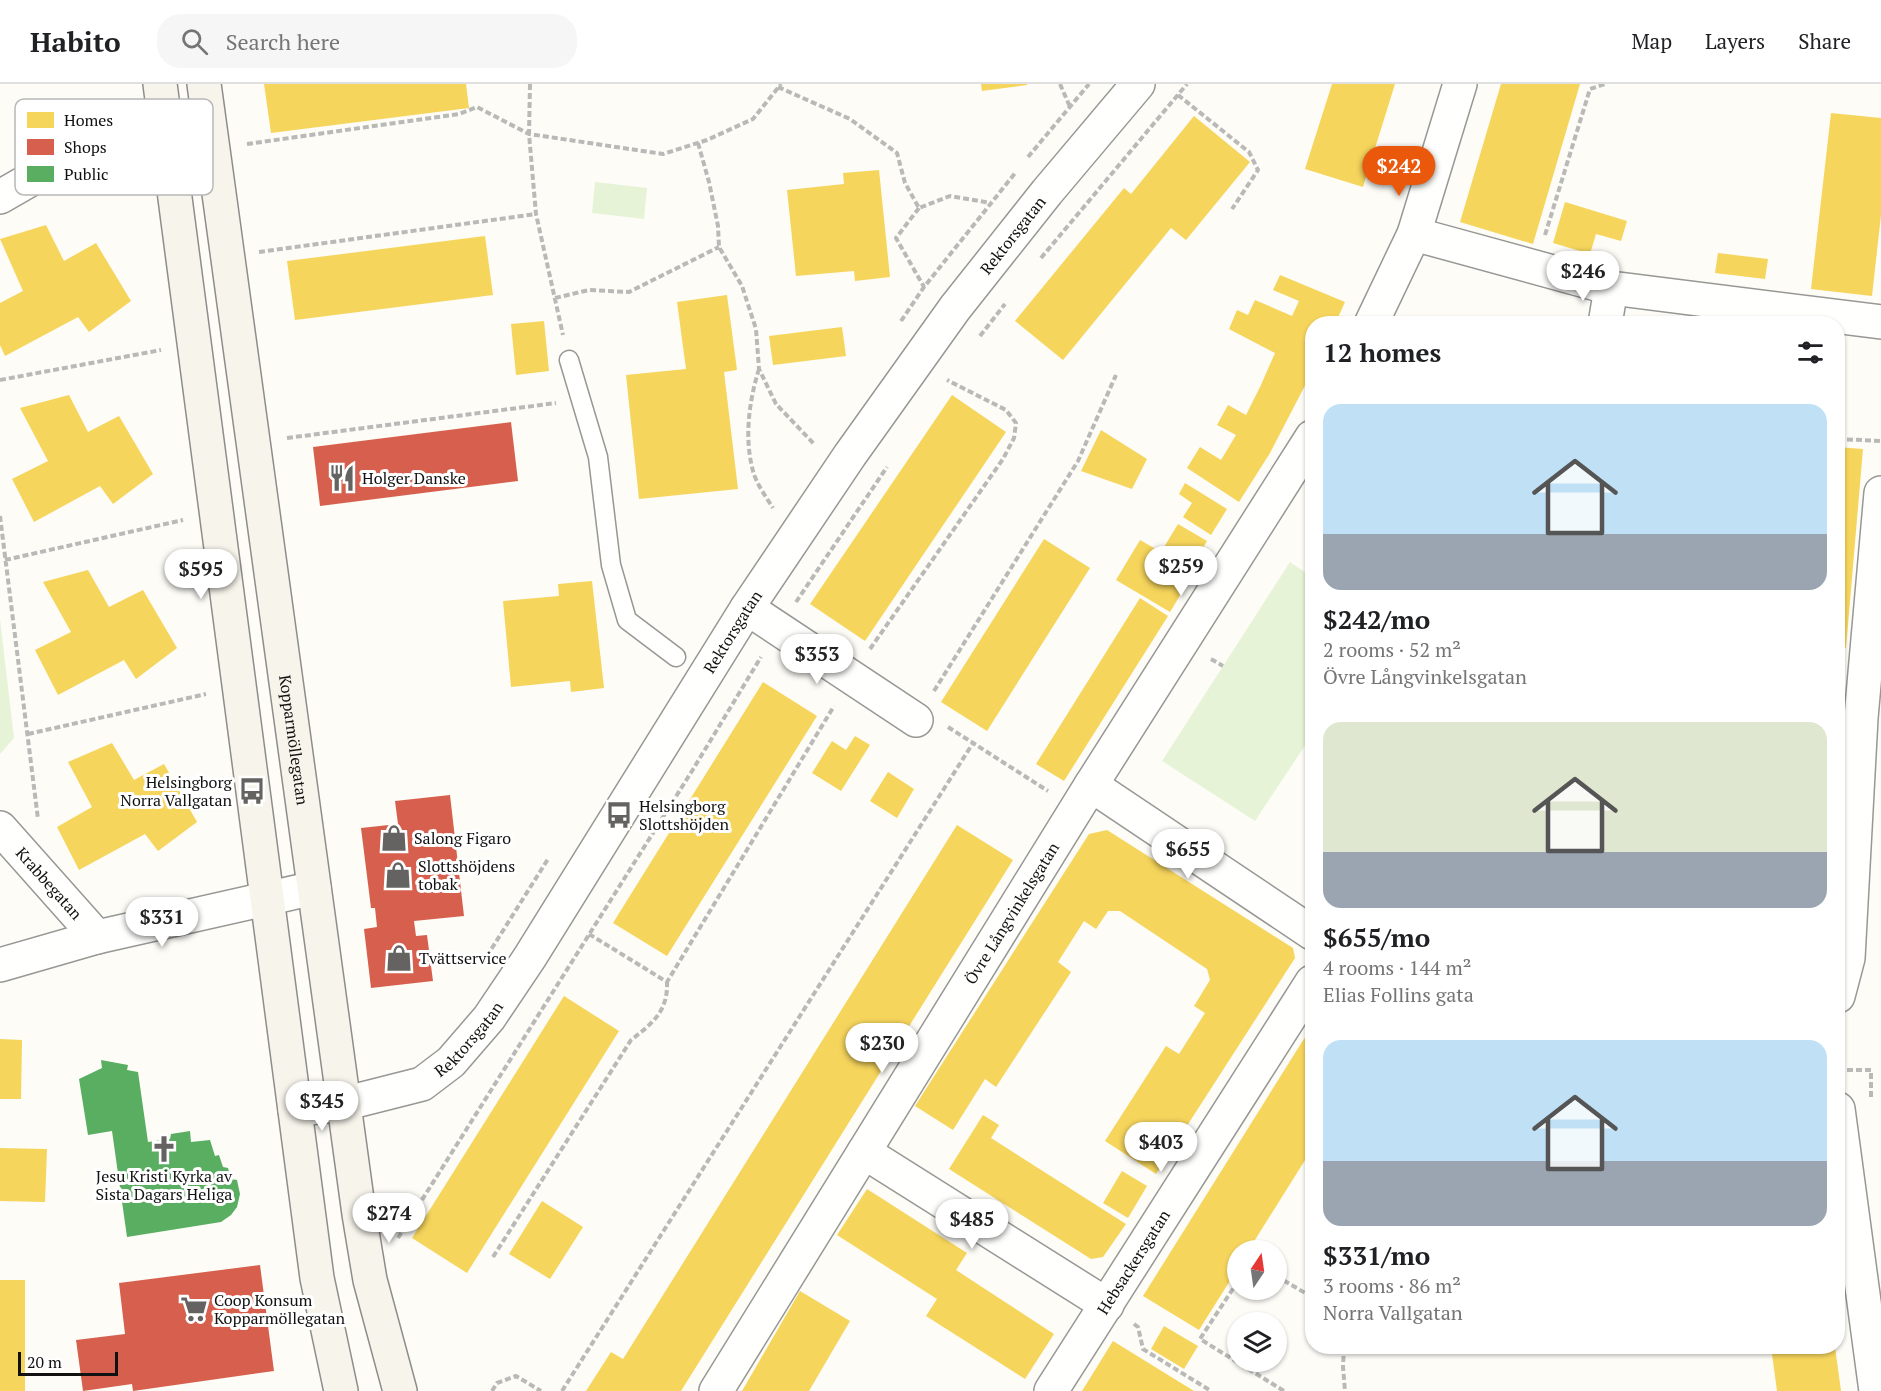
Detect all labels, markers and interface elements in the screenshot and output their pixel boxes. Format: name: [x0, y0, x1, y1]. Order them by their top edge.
search box: [157, 14, 577, 68]
text: Habito: [30, 23, 121, 60]
icon: search: [178, 25, 211, 58]
text: Search here: [226, 27, 340, 56]
text: Map: [1631, 27, 1672, 55]
text: Layers: [1705, 27, 1765, 55]
text: Share: [1798, 27, 1851, 55]
legend: [15, 99, 213, 195]
text: Homes: [64, 109, 113, 131]
text: Shops: [64, 136, 107, 158]
pin: $242: [1363, 146, 1435, 197]
text: $242: [1376, 152, 1422, 179]
text: Public: [64, 163, 109, 185]
street label: Rektorsgatan: [975, 191, 1051, 279]
pin: $246: [1547, 251, 1619, 302]
text: $246: [1560, 257, 1606, 284]
text: 12 homes: [1323, 335, 1441, 369]
icon: filters: [1794, 336, 1827, 369]
icon: home: [1521, 443, 1629, 551]
restaurant icon: Holger Danske: [327, 463, 357, 493]
place label: Holger Danske: [362, 467, 466, 489]
pin: $259: [1145, 546, 1217, 597]
pin: $595: [165, 549, 237, 600]
text: $259: [1158, 552, 1204, 579]
text: $595: [178, 555, 224, 582]
street label: Rektorsgatan: [698, 586, 767, 677]
text: $242/mo: [1323, 602, 1430, 636]
pin: $353: [781, 634, 853, 685]
text: 2 rooms · 52 m²: [1323, 636, 1461, 663]
text: $353: [794, 640, 840, 667]
text: Övre Långvinkelsgatan: [1323, 663, 1527, 690]
street label: Kopparmöllegatan: [274, 673, 314, 807]
icon: home: [1521, 761, 1629, 869]
place label: Helsingborg Norra Vallgatan: [120, 771, 233, 811]
bus stop icon: Helsingborg Norra Vallgatan: [237, 776, 267, 806]
place label: Helsingborg Slottshöjden: [639, 795, 730, 835]
bus stop icon: Helsingborg Slottshöjden: [604, 800, 634, 830]
shop icon: Salong Figaro: [379, 823, 409, 853]
place label: Salong Figaro: [414, 827, 511, 849]
pin: $655: [1152, 829, 1224, 880]
text: $655: [1165, 835, 1211, 862]
street label: Övre Långvinkelsgatan: [959, 837, 1064, 988]
street label: Krabbegatan: [11, 842, 88, 925]
place label: Slottshöjdens tobak: [418, 855, 515, 895]
shop icon: Slottshöjdens tobak: [383, 860, 413, 890]
pin: $331: [126, 897, 198, 948]
text: $331: [139, 903, 185, 930]
text: $655/mo: [1323, 920, 1430, 954]
shop icon: Tvättservice: [384, 943, 414, 973]
place label: Tvättservice: [419, 947, 507, 969]
text: 4 rooms · 144 m²: [1323, 954, 1471, 981]
text: Elias Follins gata: [1323, 981, 1474, 1008]
street label: Rektorsgatan: [430, 997, 508, 1082]
pin: $230: [846, 1023, 918, 1074]
text: $230: [859, 1029, 905, 1056]
icon: home: [1521, 1079, 1629, 1187]
pin: $345: [286, 1081, 358, 1132]
text: $345: [299, 1087, 345, 1114]
pin: $403: [1125, 1122, 1197, 1173]
text: $403: [1138, 1128, 1184, 1155]
church icon: Jesu Kristi Kyrka av Sista Dagars Heliga: [149, 1134, 179, 1164]
place label: Jesu Kristi Kyrka av Sista Dagars Heliga: [96, 1165, 233, 1205]
pin: $274: [353, 1193, 425, 1244]
text: $274: [366, 1199, 412, 1226]
pin: $485: [936, 1199, 1008, 1250]
text: $485: [949, 1205, 995, 1232]
street label: Hebsackersgatan: [1092, 1205, 1175, 1319]
text: $331/mo: [1323, 1238, 1430, 1272]
north arrow: [1227, 1240, 1287, 1300]
map controls: [1227, 1240, 1287, 1372]
text: 3 rooms · 86 m²: [1323, 1272, 1461, 1299]
place label: Coop Konsum Kopparmöllegatan: [214, 1289, 346, 1329]
supermarket icon: Coop Konsum Kopparmöllegatan: [179, 1294, 209, 1324]
text: Norra Vallgatan: [1323, 1299, 1463, 1326]
button: layers: [1227, 1312, 1287, 1372]
scale bar: [18, 1349, 118, 1376]
text: 20 m: [27, 1351, 62, 1373]

